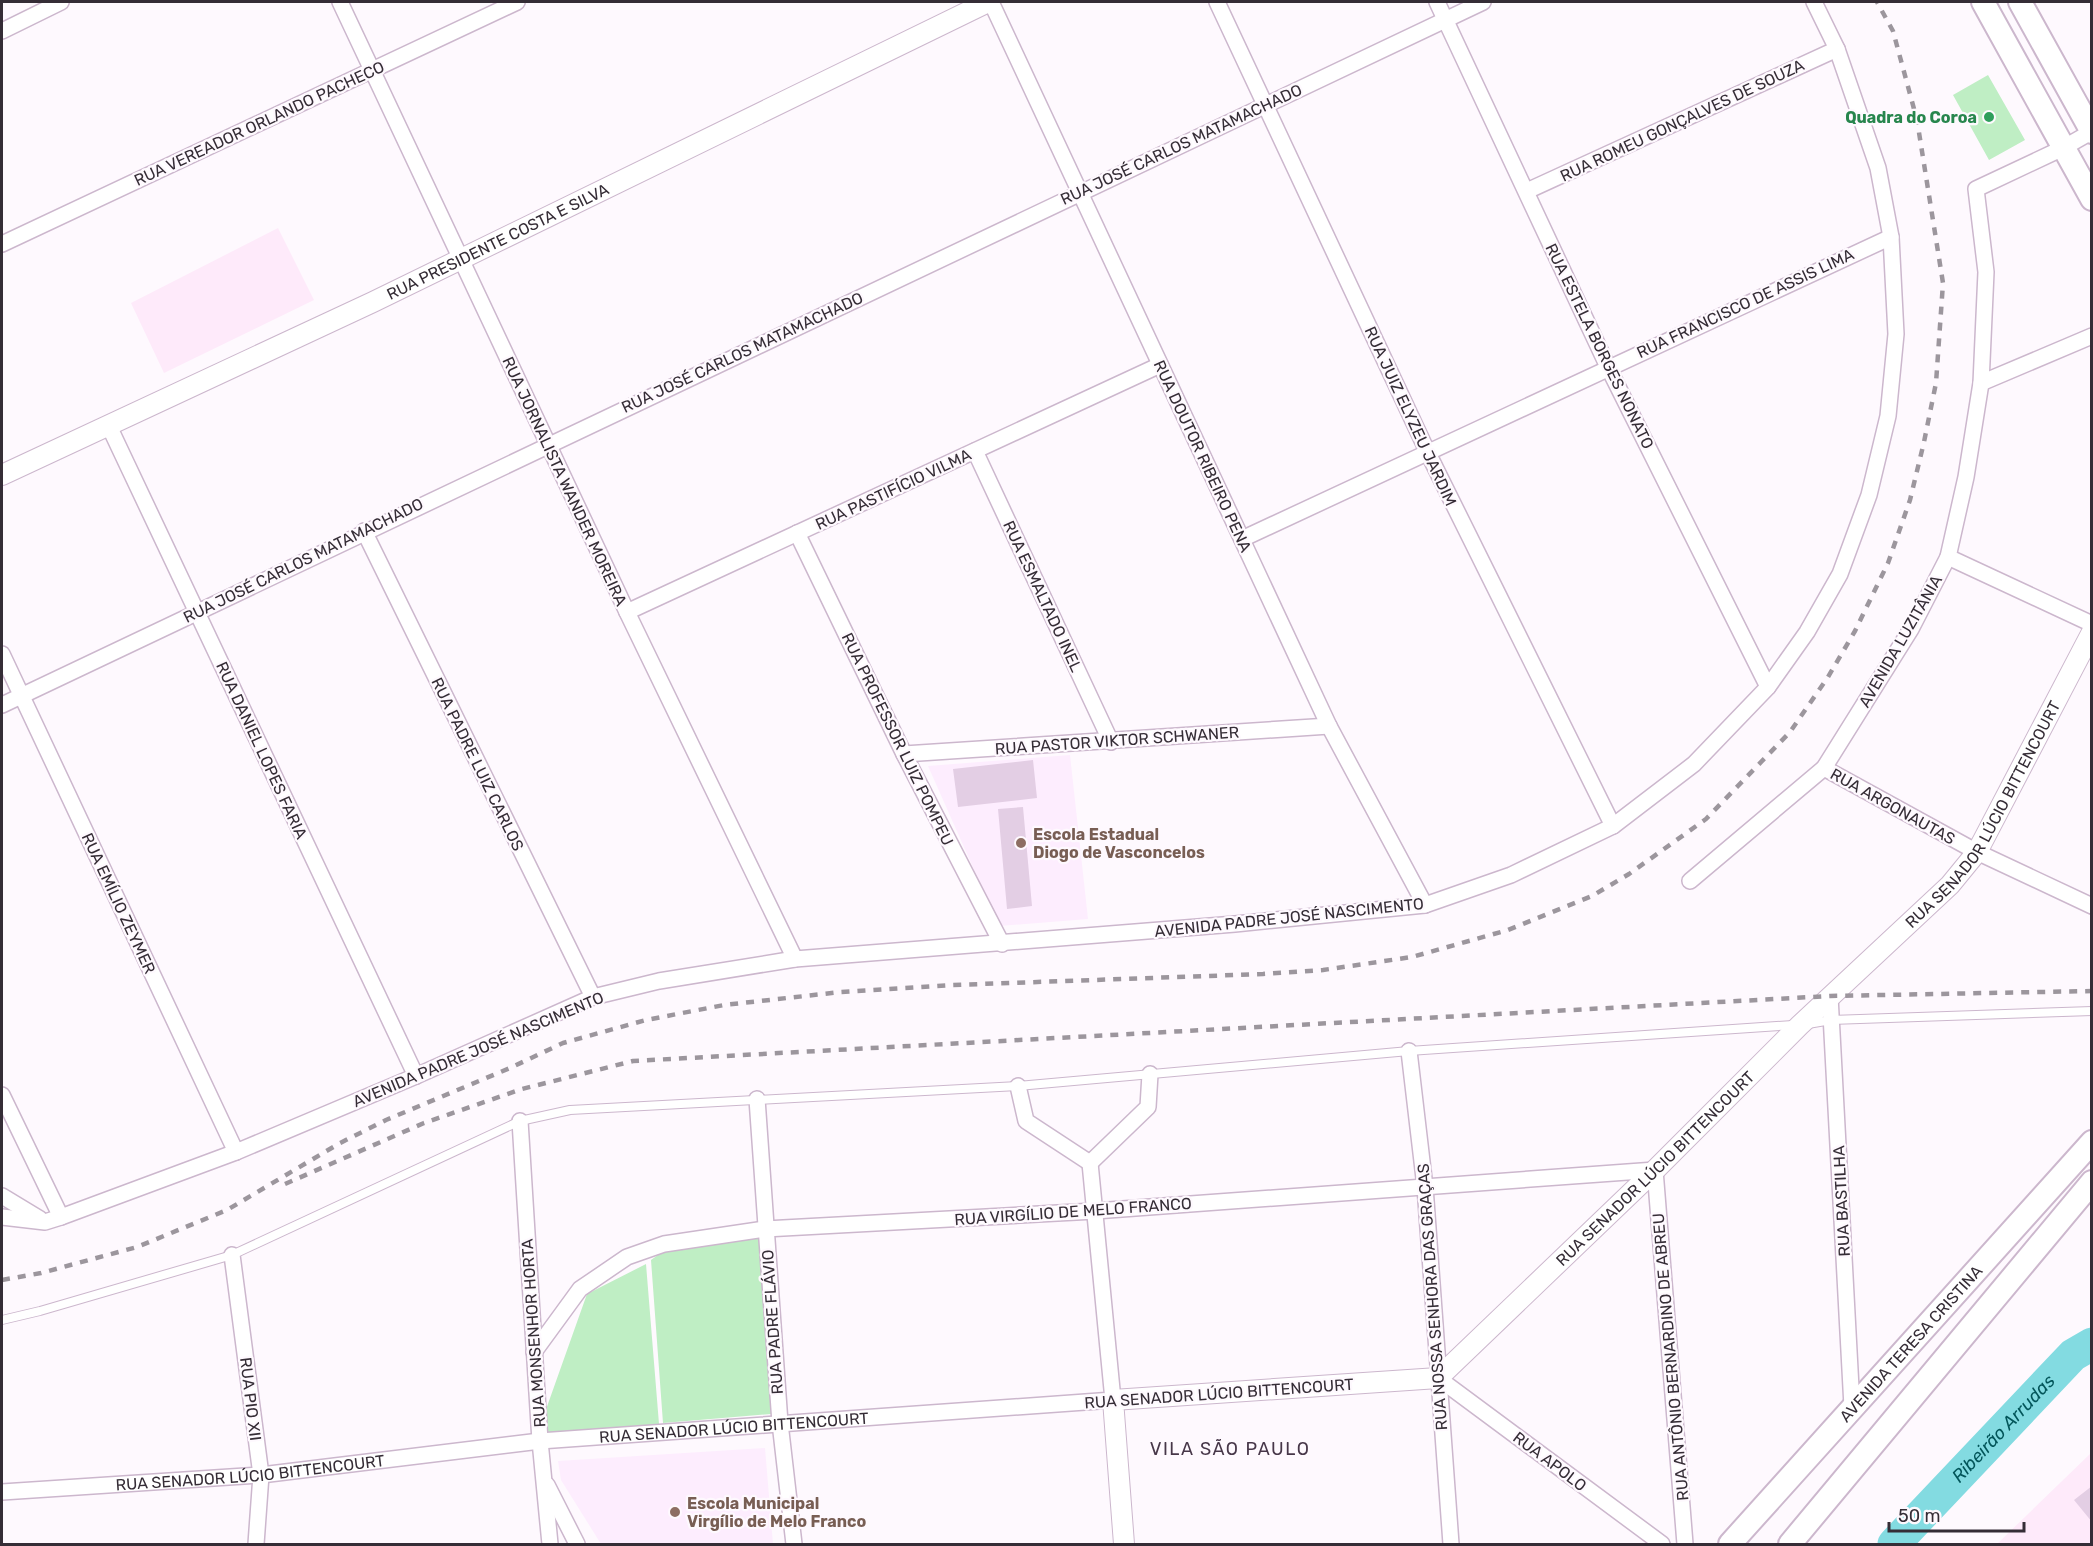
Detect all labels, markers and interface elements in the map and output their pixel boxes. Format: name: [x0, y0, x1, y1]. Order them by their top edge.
street label: RUA ROMEU GONÇALVES DE SOUZA: [1557, 55, 1808, 186]
street label: RUA VEREADOR ORLANDO PACHECO: [131, 57, 387, 190]
street label: RUA JOSÉ CARLOS MATAMACHADO: [1057, 80, 1305, 209]
place label: Quadra do Coroa: [1845, 108, 1977, 127]
marker: Quadra do Coroa: [1982, 110, 1996, 124]
street label: RUA PRESIDENTE COSTA E SILVA: [384, 179, 612, 304]
street label: RUA ESTELA BORGES NONATO: [1541, 240, 1658, 452]
street label: RUA FRANCISCO DE ASSIS LIMA: [1634, 245, 1857, 362]
street label: RUA JOSÉ CARLOS MATAMACHADO: [618, 288, 866, 417]
street label: RUA JUIZ ELYZEU JARDIM: [1361, 323, 1461, 509]
street label: RUA JORNALISTA WANDER MOREIRA: [498, 354, 631, 609]
street label: RUA DOUTOR RIBEIRO PENA: [1150, 357, 1256, 555]
street label: RUA PASTIFÍCIO VILMA: [812, 445, 974, 534]
street label: RUA JOSÉ CARLOS MATAMACHADO: [180, 494, 426, 627]
street label: RUA ESMALTADO INEL: [999, 518, 1086, 675]
street label: AVENIDA LUZITÂNIA: [1855, 571, 1946, 711]
street label: RUA PROFESSOR LUIZ POMPEU: [838, 630, 957, 849]
street label: RUA DANIEL LOPES FARIA: [212, 659, 311, 842]
street label: RUA PADRE LUIZ CARLOS: [427, 675, 528, 854]
street label: RUA SENADOR LÚCIO BITTENCOURT: [1901, 698, 2064, 932]
street label: RUA PASTOR VIKTOR SCHWANER: [994, 722, 1240, 759]
street label: RUA ARGONAUTAS: [1827, 764, 1958, 849]
place label: Escola Estadual Diogo de Vasconcelos: [1033, 825, 1205, 862]
street label: RUA EMÍLIO ZEYMER: [78, 830, 160, 977]
marker: Escola Estadual Diogo de Vasconcelos: [1014, 836, 1028, 850]
street label: AVENIDA PADRE JOSÉ NASCIMENTO: [1153, 894, 1425, 941]
street label: AVENIDA PADRE JOSÉ NASCIMENTO: [350, 988, 606, 1111]
street label: RUA SENADOR LÚCIO BITTENCOURT: [1552, 1067, 1758, 1270]
street label: RUA BASTILHA: [1829, 1145, 1854, 1257]
street label: RUA NOSSA SENHORA DAS GRAÇAS: [1414, 1163, 1451, 1431]
street label: RUA VIRGÍLIO DE MELO FRANCO: [954, 1194, 1192, 1229]
street label: RUA ANTÔNIO BERNARDINO DE ABREU: [1647, 1212, 1693, 1502]
street label: RUA MONSENHOR HORTA: [517, 1238, 550, 1428]
street label: RUA PADRE FLÁVIO: [758, 1249, 787, 1395]
street label: AVENIDA TERESA CRISTINA: [1836, 1261, 1987, 1426]
street label: RUA PIO XII: [236, 1356, 265, 1442]
water label: Ribeirão Arrudas: [1947, 1370, 2060, 1487]
street label: RUA SENADOR LÚCIO BITTENCOURT: [1084, 1374, 1354, 1412]
street label: RUA SENADOR LÚCIO BITTENCOURT: [599, 1409, 869, 1447]
street label: RUA APOLO: [1509, 1428, 1590, 1495]
district label: VILA SÃO PAULO: [1150, 1438, 1310, 1460]
street label: RUA SENADOR LÚCIO BITTENCOURT: [115, 1451, 386, 1495]
place label: Escola Municipal Virgílio de Melo Franco: [687, 1494, 866, 1531]
scale bar: [1889, 1495, 2024, 1533]
marker: Escola Municipal Virgílio de Melo Franco: [668, 1505, 682, 1519]
text: 50 m: [1898, 1505, 1941, 1527]

